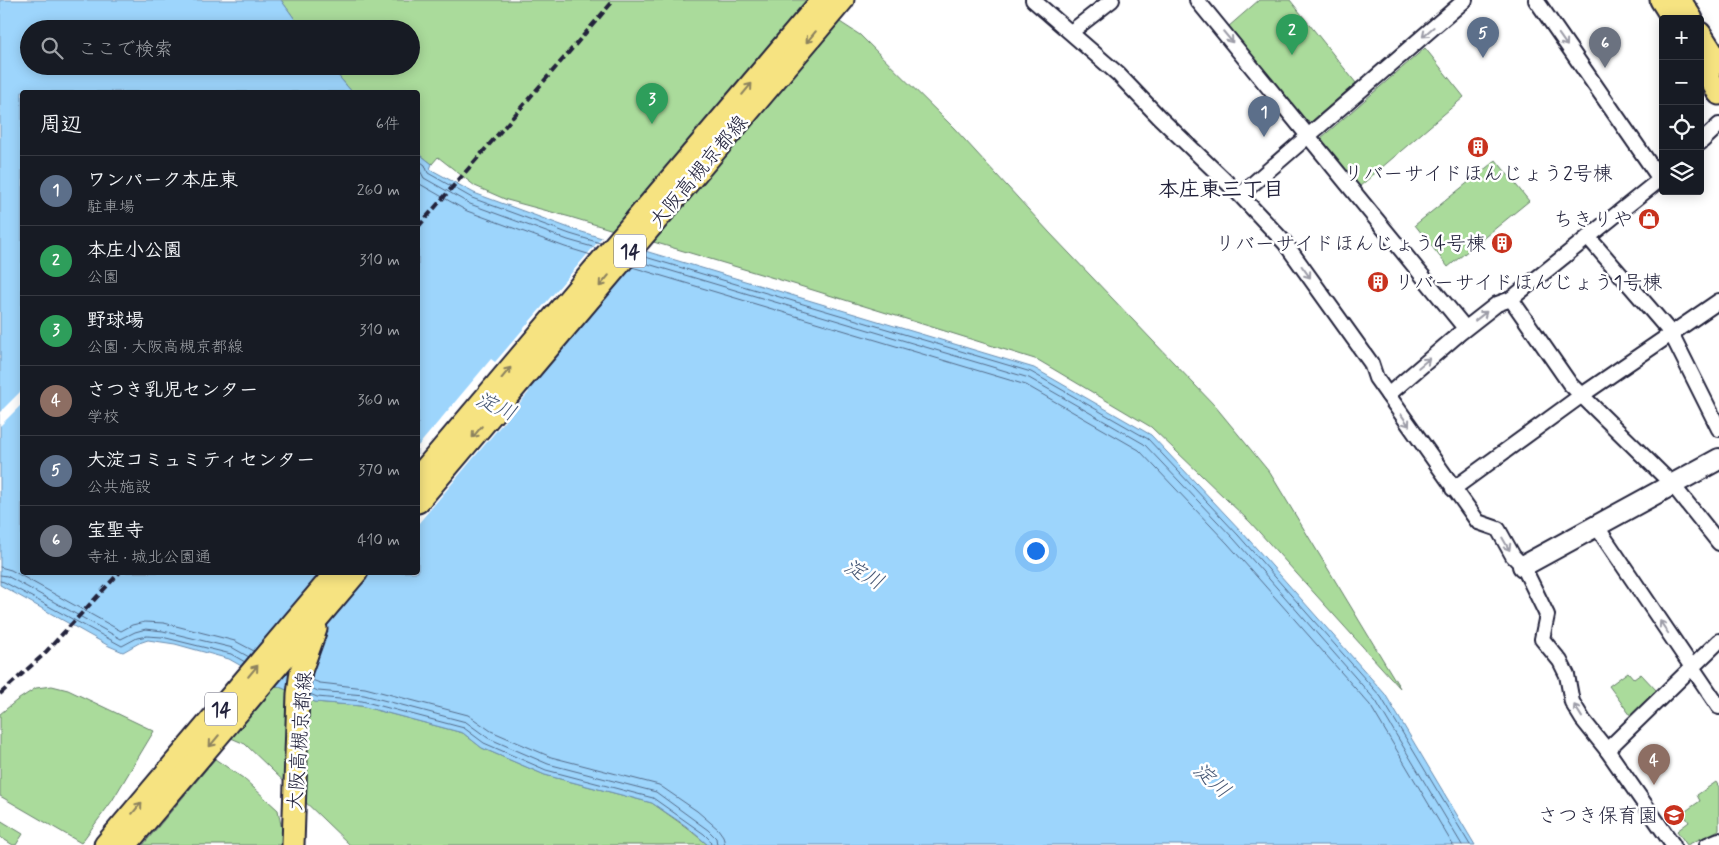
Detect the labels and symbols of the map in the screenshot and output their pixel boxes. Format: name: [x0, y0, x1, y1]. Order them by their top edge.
pin: 2: [1276, 14, 1308, 55]
pin: 5: [1467, 17, 1499, 58]
one-way arrow: [1422, 26, 1435, 38]
pin: 6: [1589, 27, 1621, 68]
one-way arrow: [806, 31, 817, 44]
one-way arrow: [1222, 31, 1234, 44]
one-way arrow: [1558, 33, 1568, 47]
pin: 3: [636, 83, 668, 124]
one-way arrow: [741, 83, 752, 96]
pin: 1: [1248, 96, 1280, 137]
street label: 大阪高槻京都線: [644, 110, 754, 234]
building icon: リバーサイドほんじょう2号棟: [1466, 135, 1490, 159]
place label: リバーサイドほんじょう2号棟: [1343, 161, 1613, 188]
district label: 本庄東三丁目: [1158, 176, 1284, 204]
place label: ちきりや: [1553, 207, 1633, 234]
shop icon: ちきりや: [1637, 207, 1661, 231]
place label: リバーサイドほんじょう4号棟: [1215, 231, 1486, 258]
building icon: リバーサイドほんじょう4号棟: [1490, 231, 1514, 255]
road number: 14: [614, 235, 646, 268]
one-way arrow: [1300, 265, 1311, 278]
building icon: リバーサイドほんじょう1号棟: [1366, 270, 1390, 294]
place label: リバーサイドほんじょう1号棟: [1394, 270, 1663, 297]
one-way arrow: [599, 275, 610, 288]
one-way arrow: [1474, 311, 1488, 321]
one-way arrow: [1418, 357, 1431, 368]
one-way arrow: [500, 367, 511, 380]
water label: 淀川: [471, 386, 520, 428]
one-way arrow: [1400, 413, 1410, 427]
one-way arrow: [471, 425, 482, 438]
one-way arrow: [1501, 536, 1511, 551]
your location: [1023, 538, 1049, 564]
water label: 淀川: [838, 552, 889, 597]
one-way arrow: [1659, 620, 1669, 634]
one-way arrow: [247, 664, 259, 677]
street label: 大阪高槻京都線: [282, 670, 319, 812]
road number: 14: [205, 692, 237, 726]
one-way arrow: [1572, 705, 1582, 719]
one-way arrow: [208, 735, 219, 748]
pin: 4: [1638, 744, 1670, 785]
water label: 淀川: [1186, 756, 1236, 805]
one-way arrow: [131, 802, 142, 815]
place label: さつき保育園: [1538, 803, 1658, 830]
school or university icon: さつき保育園: [1662, 803, 1686, 827]

